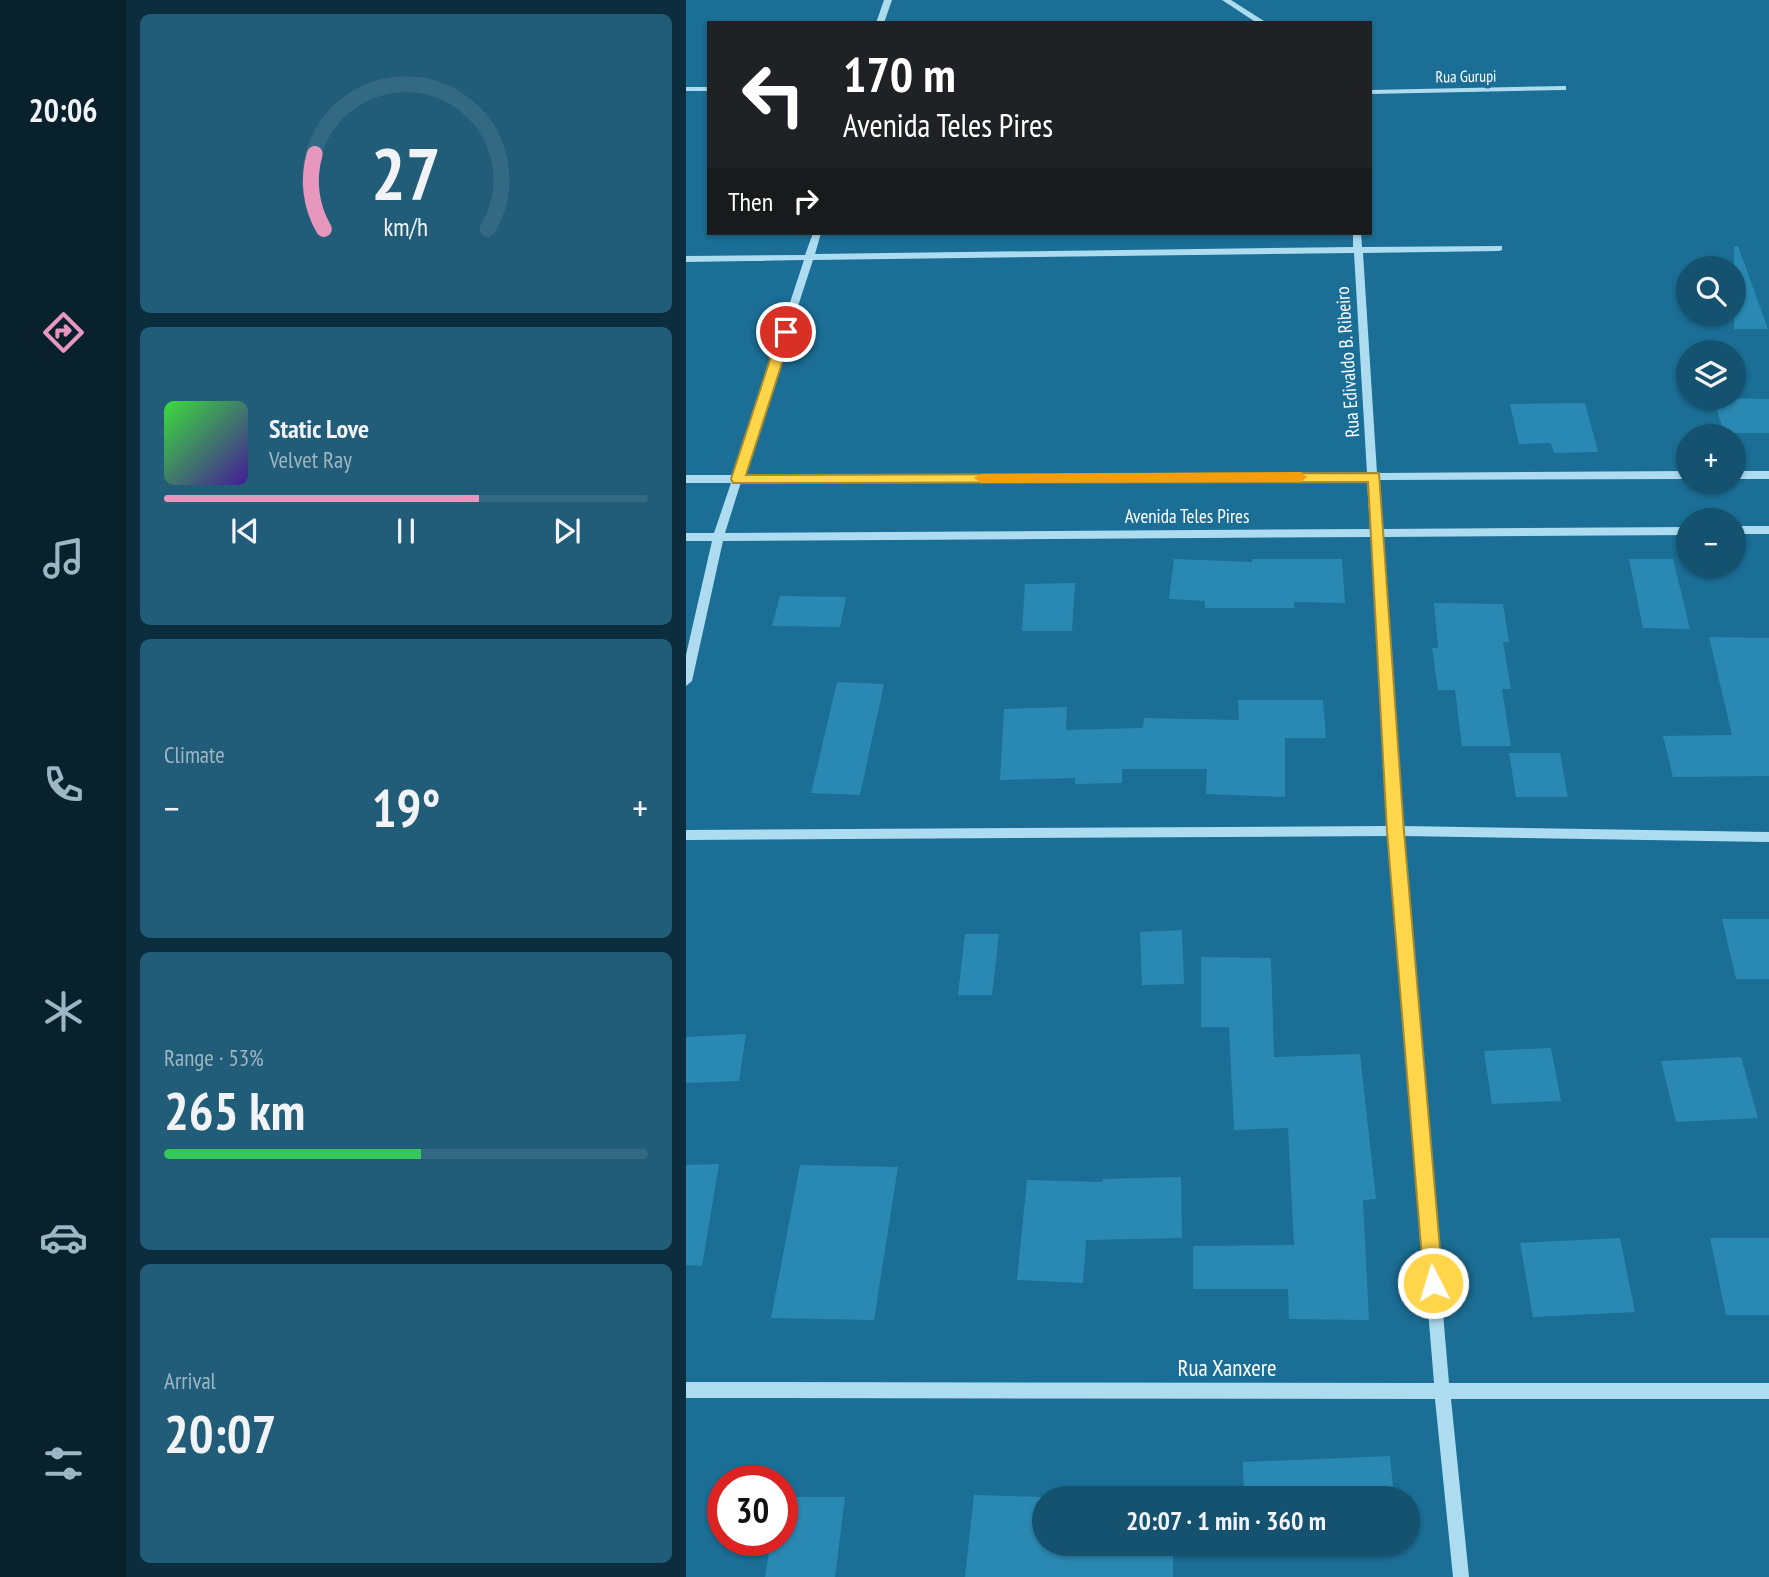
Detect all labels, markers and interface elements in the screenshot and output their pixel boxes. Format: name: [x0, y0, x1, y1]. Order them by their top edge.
text: 170 m: [843, 42, 956, 106]
icon: left: [728, 49, 819, 140]
street label: Rua Gurupi: [1435, 65, 1497, 87]
text: 20:06: [28, 89, 98, 131]
text: Avenida Teles Pires: [843, 104, 1053, 146]
text: 27: [371, 126, 441, 220]
icon: right: [787, 182, 825, 220]
text: Then: [728, 185, 773, 218]
text: km/h: [384, 211, 428, 243]
map controls: [1676, 256, 1746, 578]
button: search: [1676, 256, 1746, 326]
street label: Rua Edivaldo B. Ribeiro: [1330, 286, 1364, 438]
pin: [756, 302, 816, 362]
icon: directions: [39, 308, 88, 357]
icon: arrive: [767, 313, 805, 351]
button: layers: [1676, 340, 1746, 410]
text: Static Love: [269, 412, 369, 445]
button: +: [1676, 424, 1746, 494]
text: Velvet Ray: [269, 445, 352, 474]
street label: Avenida Teles Pires: [1125, 504, 1249, 528]
button: −: [1676, 508, 1746, 578]
icon: previous: [226, 512, 264, 550]
icon: pause: [387, 512, 425, 550]
icon: next: [548, 512, 586, 550]
icon: music: [39, 534, 88, 583]
text: Climate: [164, 740, 225, 769]
icon: phone: [39, 760, 88, 809]
text: 19°: [372, 774, 440, 841]
text: −: [164, 783, 180, 832]
text: +: [632, 783, 648, 832]
icon: climate: [39, 987, 88, 1036]
text: Range · 53%: [164, 1043, 264, 1072]
text: 265 km: [164, 1077, 305, 1144]
icon: car: [39, 1213, 88, 1262]
position arrow: [1396, 1246, 1470, 1320]
street label: Rua Xanxere: [1177, 1353, 1277, 1382]
text: Arrival: [164, 1366, 216, 1395]
text: 20:07: [164, 1400, 276, 1467]
icon: filters: [39, 1439, 88, 1488]
speed limit sign: 30: [707, 1465, 798, 1556]
text: 20:07 · 1 min · 360 m: [1126, 1504, 1326, 1537]

